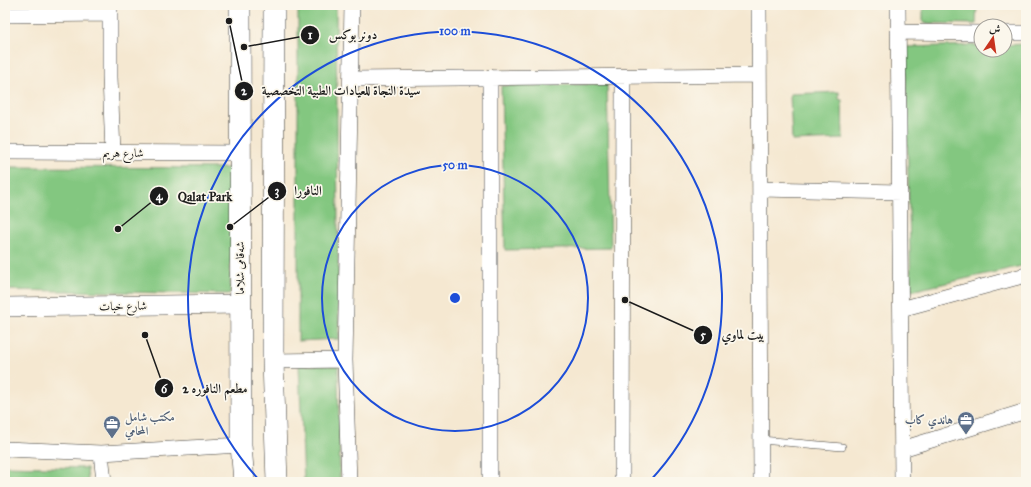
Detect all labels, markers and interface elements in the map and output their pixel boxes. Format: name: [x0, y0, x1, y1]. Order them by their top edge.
north arrow: [973, 18, 1013, 58]
text: ش: [988, 21, 1002, 36]
callout: دونر بوكس: [300, 22, 385, 47]
text: 100 m: [439, 24, 472, 38]
text: دونر بوكس: [329, 27, 377, 43]
text: 1: [308, 28, 313, 42]
callout: سيدة النجاة للعيادات الطبية التخصصية: [234, 78, 428, 103]
text: سيدة النجاة للعيادات الطبية التخصصية: [262, 83, 420, 99]
text: 2: [241, 84, 248, 98]
street label: شارع هريم: [102, 146, 144, 164]
text: 50 m: [442, 158, 469, 172]
callout: النافورا: [267, 178, 330, 203]
text: النافورا: [294, 183, 322, 199]
callout: Qalat Park: [149, 184, 240, 209]
text: 3: [275, 184, 280, 199]
text: 4: [156, 189, 164, 204]
text: Qalat Park: [178, 189, 233, 205]
street label: شەقامی شلاما: [233, 241, 247, 295]
centre of rings: [448, 291, 462, 305]
street label: شارع خبات: [99, 299, 147, 317]
callout: بيت لماوي: [693, 322, 772, 347]
text: بيت لماوي: [721, 327, 765, 346]
text: 5: [700, 328, 706, 342]
callout: مطعم النافوره 2: [154, 376, 256, 401]
text: مطعم النافوره 2: [182, 381, 248, 401]
text: 6: [161, 382, 168, 396]
place label: مكتب شامل المحامي: [124, 410, 175, 441]
office icon: هاندي كاب: [956, 410, 976, 435]
place label: هاندي كاب: [905, 413, 953, 430]
office icon: مكتب شامل المحامي: [102, 414, 122, 439]

